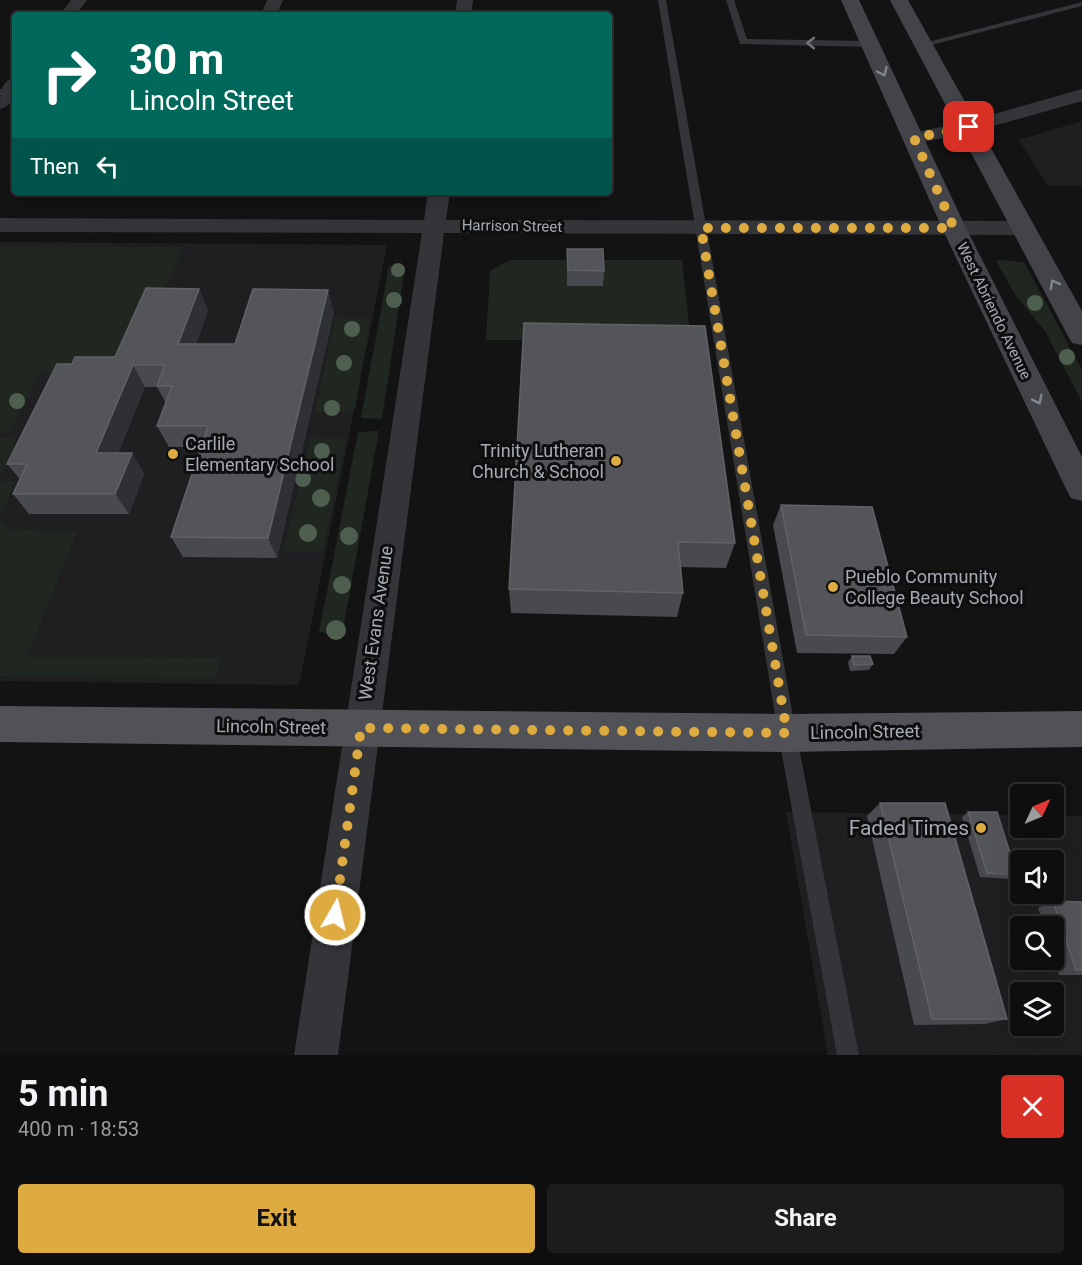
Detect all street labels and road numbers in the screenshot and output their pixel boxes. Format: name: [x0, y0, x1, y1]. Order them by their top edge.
street label: Harrison Street: [462, 216, 563, 236]
street label: West Abriendo Avenue: [953, 239, 1035, 383]
street label: West Evans Avenue: [354, 544, 397, 702]
street label: Lincoln Street: [216, 715, 326, 738]
street label: Lincoln Street: [810, 720, 920, 743]

